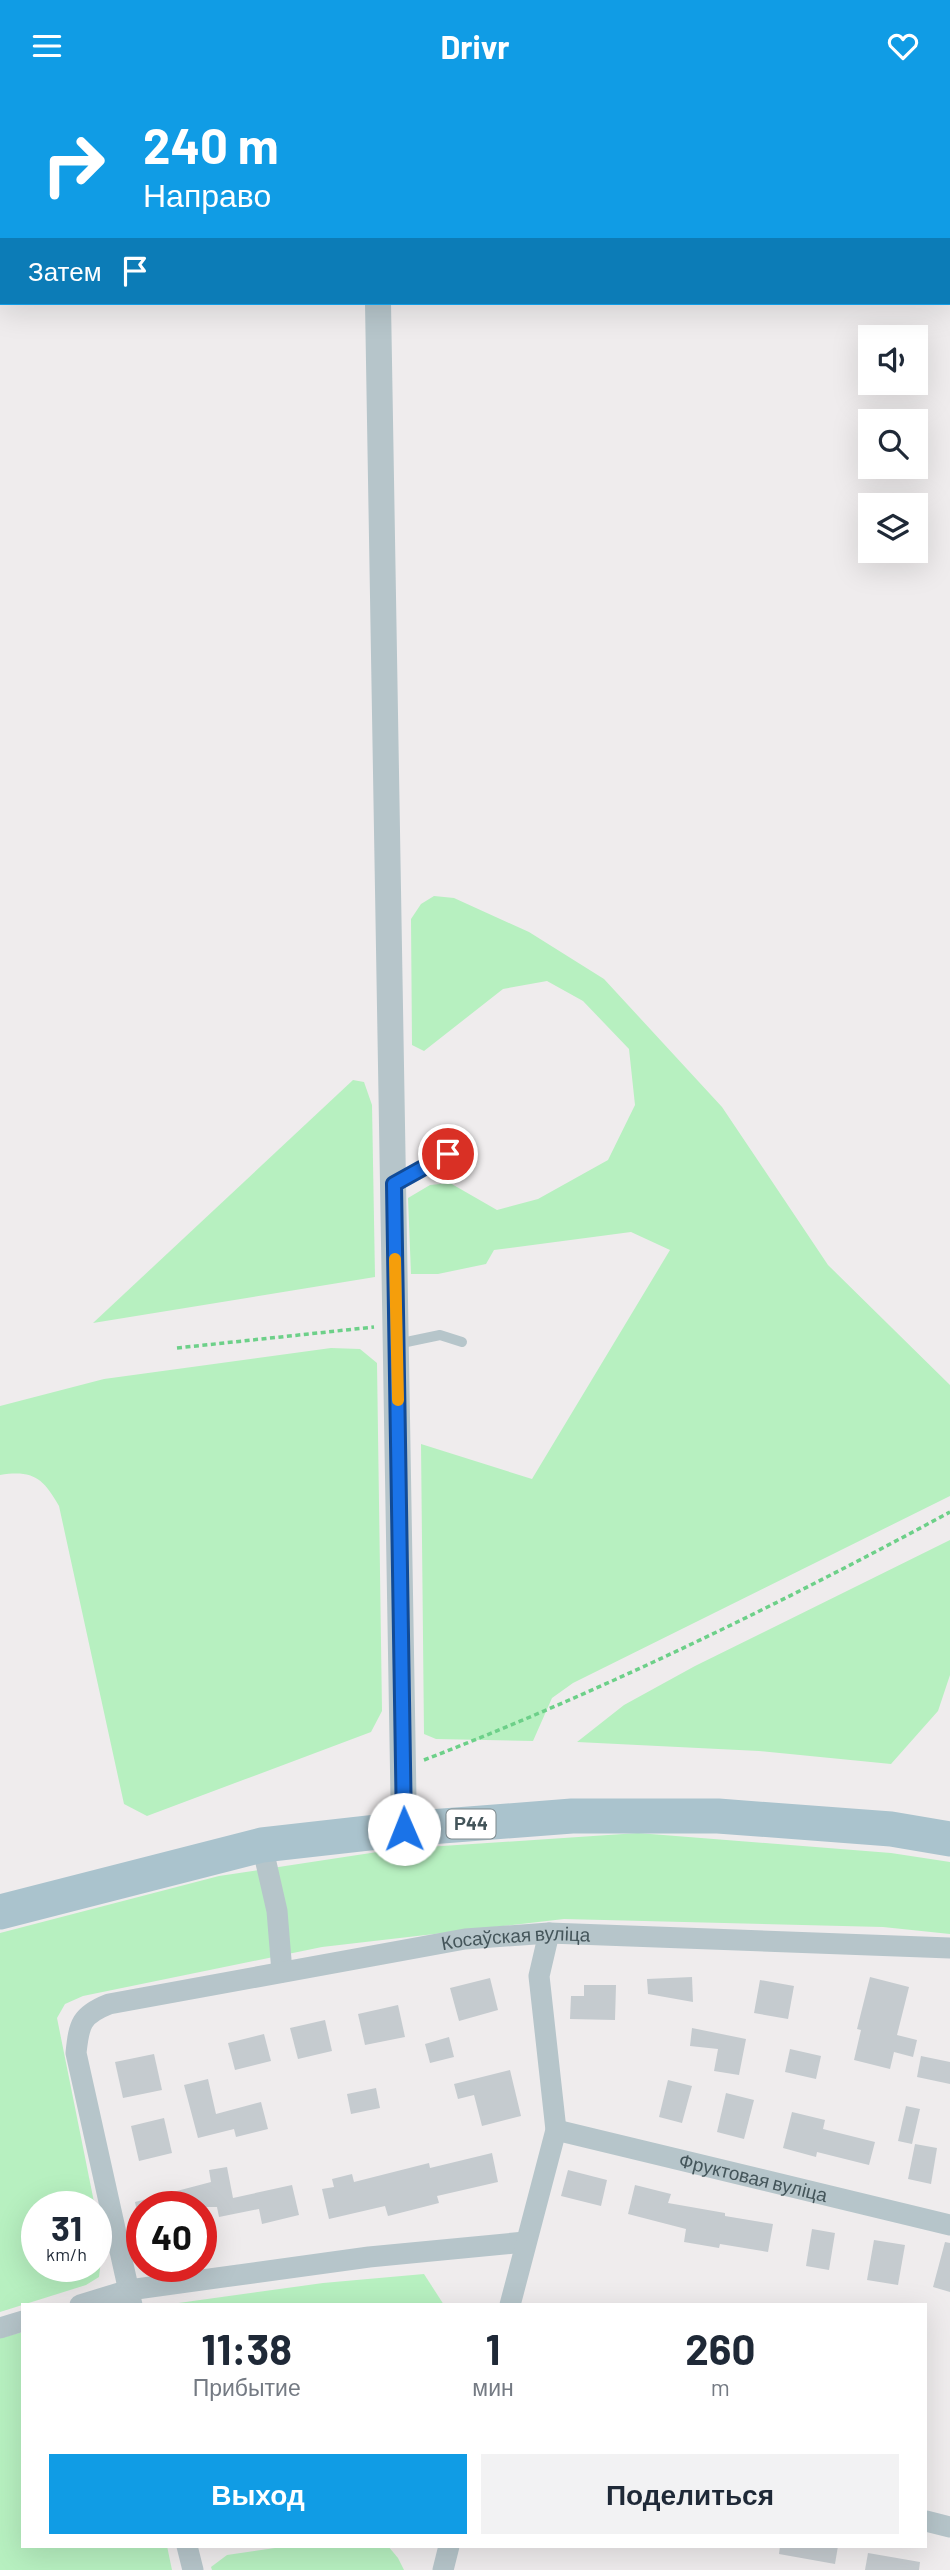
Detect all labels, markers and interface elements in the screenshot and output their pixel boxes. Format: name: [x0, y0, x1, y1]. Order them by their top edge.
icon: menu: [28, 27, 66, 65]
text: Drivr: [440, 27, 510, 65]
icon: heart: [884, 27, 922, 65]
text: 240 m: [143, 115, 279, 174]
icon: right: [28, 119, 119, 210]
text: Направо: [143, 175, 271, 213]
icon: arrive: [116, 252, 154, 290]
text: Затем: [28, 255, 102, 286]
map controls: [858, 325, 928, 563]
button: sound: [858, 325, 928, 395]
button: search: [858, 409, 928, 479]
button: layers: [858, 493, 928, 563]
pin: [418, 1124, 478, 1184]
icon: arrive: [429, 1135, 467, 1173]
position arrow: [367, 1792, 441, 1866]
road number: Р44: [447, 1809, 496, 1839]
street label: Косаўская вуліца: [439, 1921, 591, 1954]
street label: Фруктовая вуліца: [677, 2148, 830, 2206]
speed limit sign: 40: [126, 2191, 217, 2282]
text: 31: [51, 2206, 82, 2248]
text: km/h: [46, 2243, 87, 2265]
text: 11:38: [201, 2323, 292, 2373]
text: 1: [486, 2323, 500, 2373]
text: 260: [685, 2323, 755, 2373]
text: Прибытие: [193, 2373, 301, 2401]
text: мин: [472, 2373, 514, 2401]
text: m: [711, 2373, 730, 2401]
button: Выход: [49, 2454, 467, 2534]
button: Поделиться: [481, 2454, 899, 2534]

